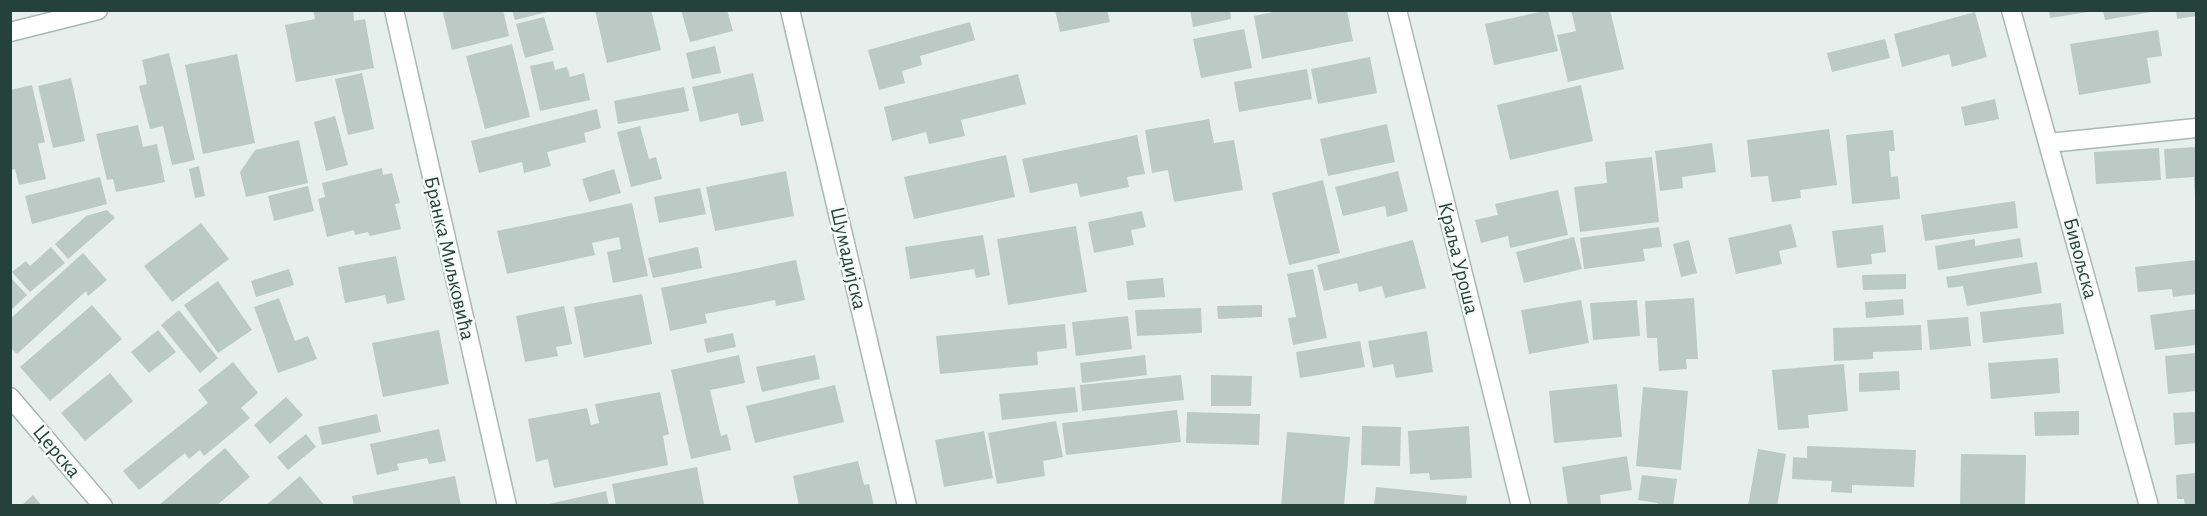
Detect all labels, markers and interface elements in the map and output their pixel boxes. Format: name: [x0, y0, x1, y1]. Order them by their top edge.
street label: Бранка Миљковића: [420, 174, 479, 342]
street label: Краља Уроша: [1434, 200, 1483, 317]
street label: Шумадијска: [826, 205, 871, 312]
street label: Бивољска: [2060, 215, 2102, 301]
street label: Церска: [29, 421, 85, 482]

